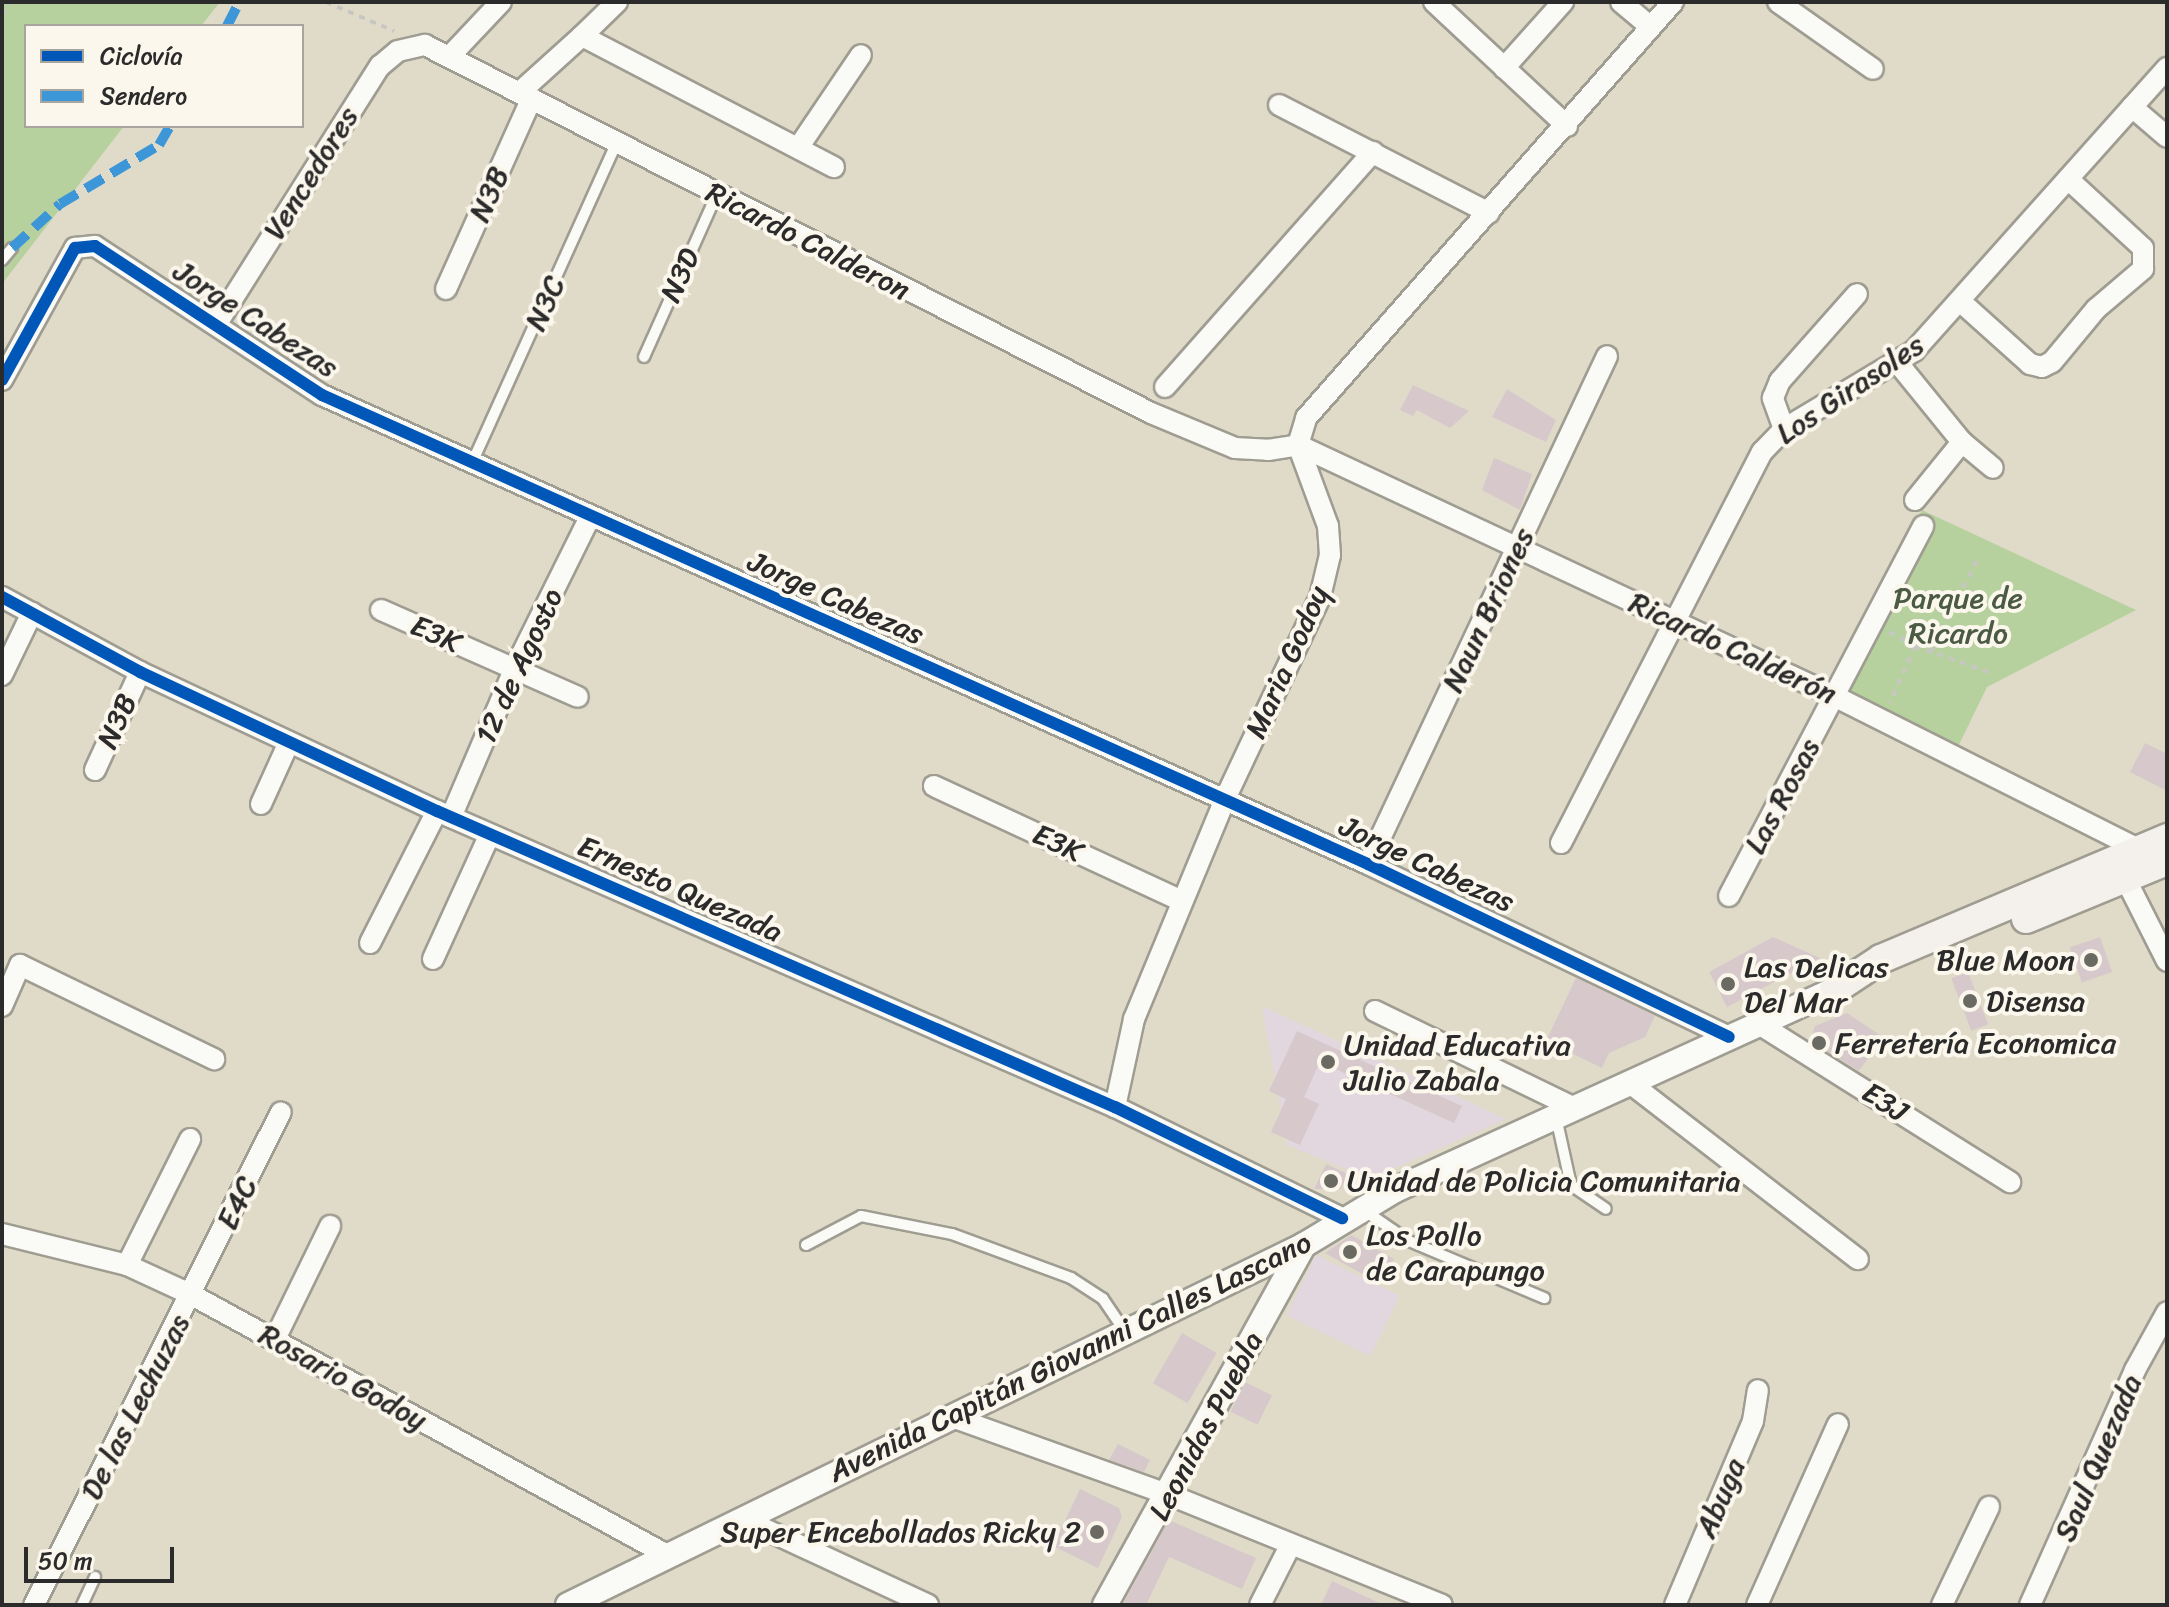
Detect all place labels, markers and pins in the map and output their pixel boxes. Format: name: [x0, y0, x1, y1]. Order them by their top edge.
place label: Blue Moon: [1937, 942, 2075, 978]
place label: Las Delicas Del Mar: [1744, 949, 1887, 1020]
marker: Blue Moon: [2082, 951, 2100, 969]
marker: Las Delicas Del Mar: [1719, 975, 1737, 993]
place label: Disensa: [1986, 983, 2085, 1019]
marker: Disensa: [1961, 992, 1979, 1010]
place label: Ferretería Economica: [1835, 1025, 2116, 1061]
place label: Unidad Educativa Julio Zabala: [1344, 1027, 1571, 1098]
marker: Ferretería Economica: [1810, 1034, 1828, 1052]
marker: Unidad Educativa Julio Zabala: [1319, 1053, 1337, 1071]
place label: Unidad de Policia Comunitaria: [1347, 1163, 1742, 1199]
marker: Unidad de Policia Comunitaria: [1322, 1172, 1340, 1190]
place label: Los Pollo de Carapungo: [1366, 1217, 1545, 1288]
marker: Los Pollo de Carapungo: [1341, 1243, 1359, 1261]
place label: Super Encebollados Ricky 2: [718, 1514, 1081, 1550]
marker: Super Encebollados Ricky 2: [1088, 1523, 1106, 1541]

